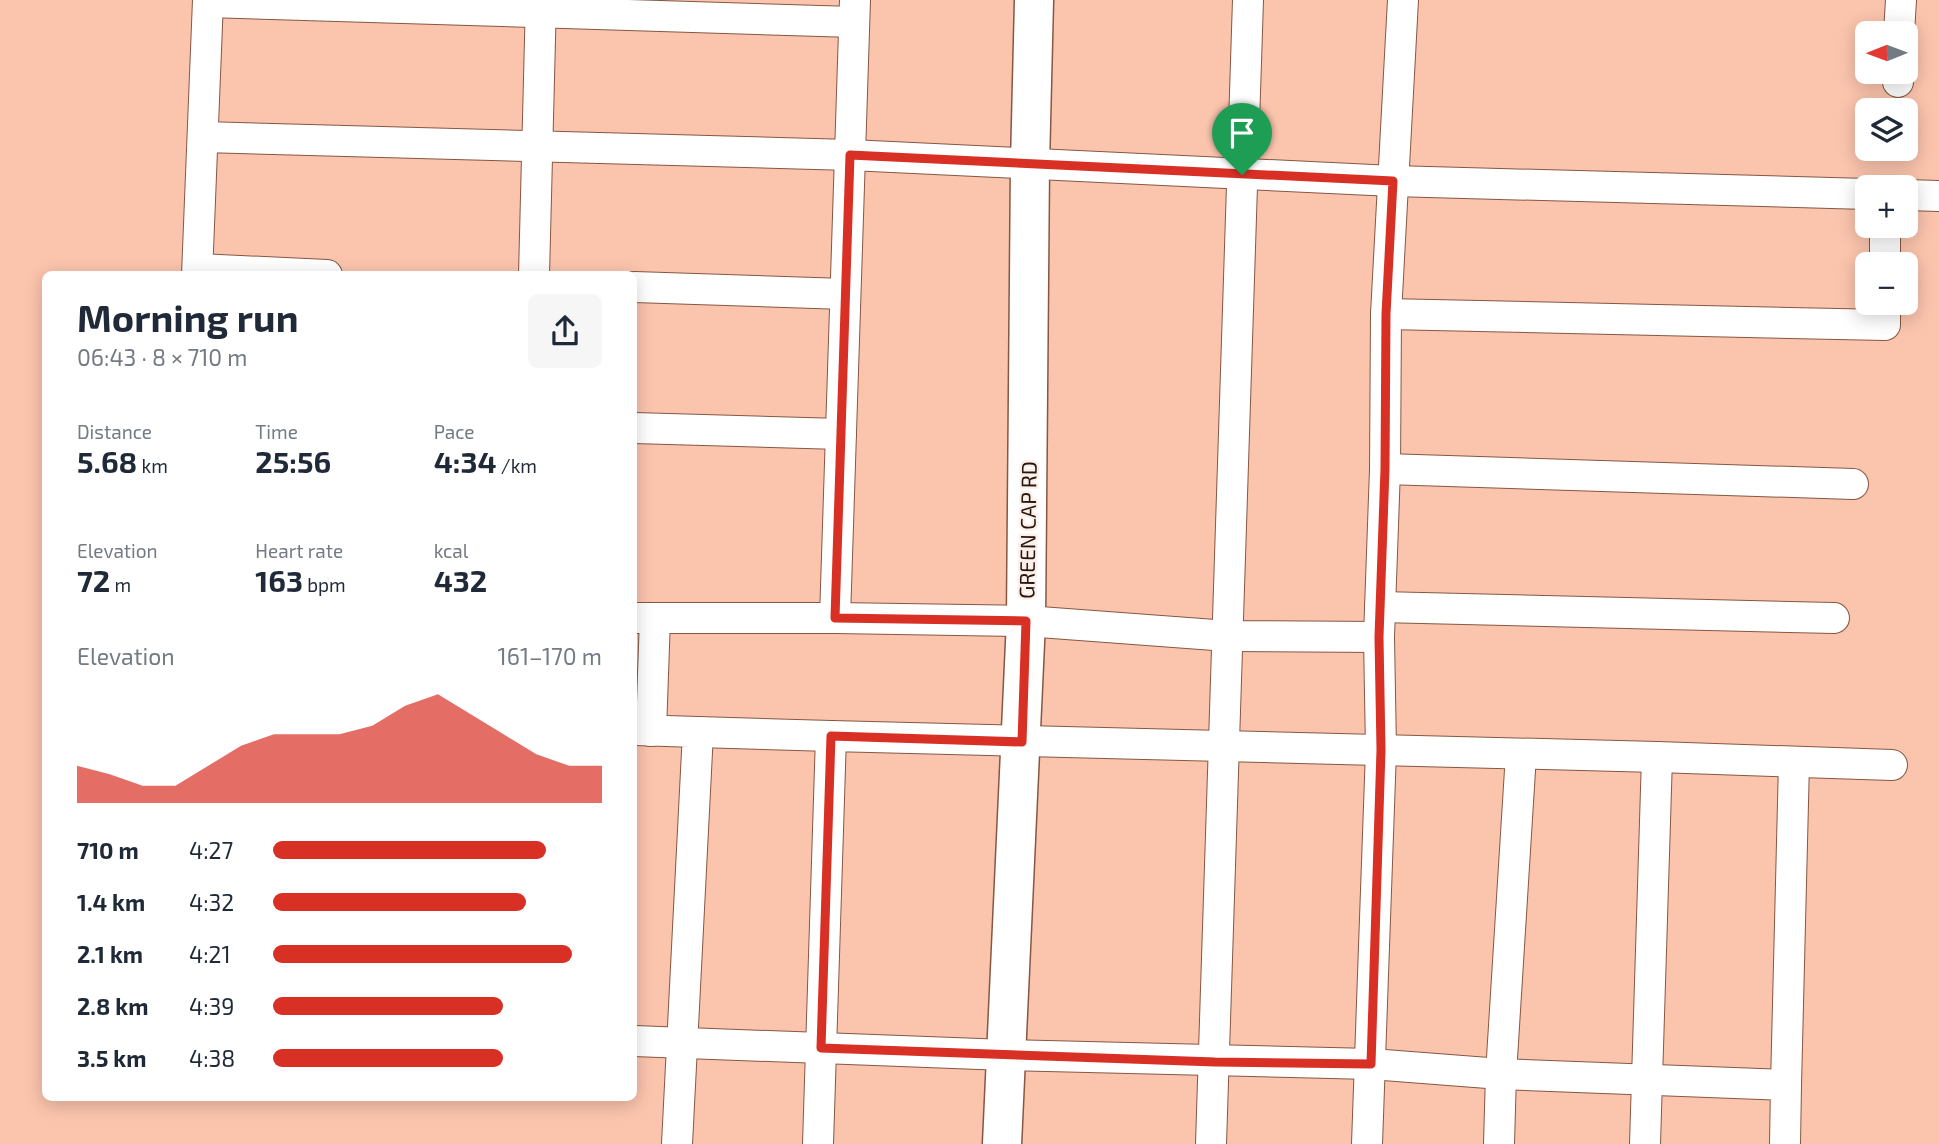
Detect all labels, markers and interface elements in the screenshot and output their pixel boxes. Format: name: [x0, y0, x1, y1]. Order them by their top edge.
north arrow: [1855, 21, 1918, 84]
map controls: [1855, 21, 1918, 315]
button: layers: [1855, 98, 1918, 161]
pin: [1212, 103, 1272, 175]
icon: arrive: [1223, 114, 1261, 152]
button: +: [1855, 175, 1918, 238]
button: −: [1855, 252, 1918, 315]
text: Morning run: [77, 294, 298, 340]
button: share: [528, 294, 602, 368]
text: 06:43 · 8 × 710 m: [77, 343, 248, 371]
text: Distance: [77, 420, 152, 443]
text: Time: [255, 420, 298, 443]
text: Pace: [434, 420, 475, 443]
text: 5.68: [77, 443, 137, 479]
text: 25:56: [255, 443, 331, 479]
text: 4:34: [434, 443, 497, 479]
text: km: [137, 454, 168, 477]
text: /km: [497, 454, 537, 477]
street label: GREEN CAP RD: [1013, 461, 1041, 599]
text: Elevation: [77, 539, 158, 562]
text: Heart rate: [255, 539, 343, 562]
text: kcal: [434, 539, 468, 562]
text: 72: [77, 562, 110, 598]
text: 163: [255, 562, 303, 598]
text: 432: [434, 562, 487, 598]
text: m: [110, 573, 131, 596]
text: bpm: [303, 573, 346, 596]
text: Elevation: [77, 642, 175, 670]
text: 161–170 m: [498, 642, 602, 670]
text: 710 m: [77, 836, 139, 864]
text: 4:27: [189, 836, 233, 864]
text: 1.4 km: [77, 888, 145, 916]
text: 4:32: [189, 888, 234, 916]
text: 2.1 km: [77, 940, 143, 968]
text: 4:21: [189, 940, 231, 968]
text: 2.8 km: [77, 992, 148, 1020]
text: 4:39: [189, 992, 235, 1020]
text: 3.5 km: [77, 1044, 146, 1072]
text: 4:38: [189, 1044, 235, 1072]

